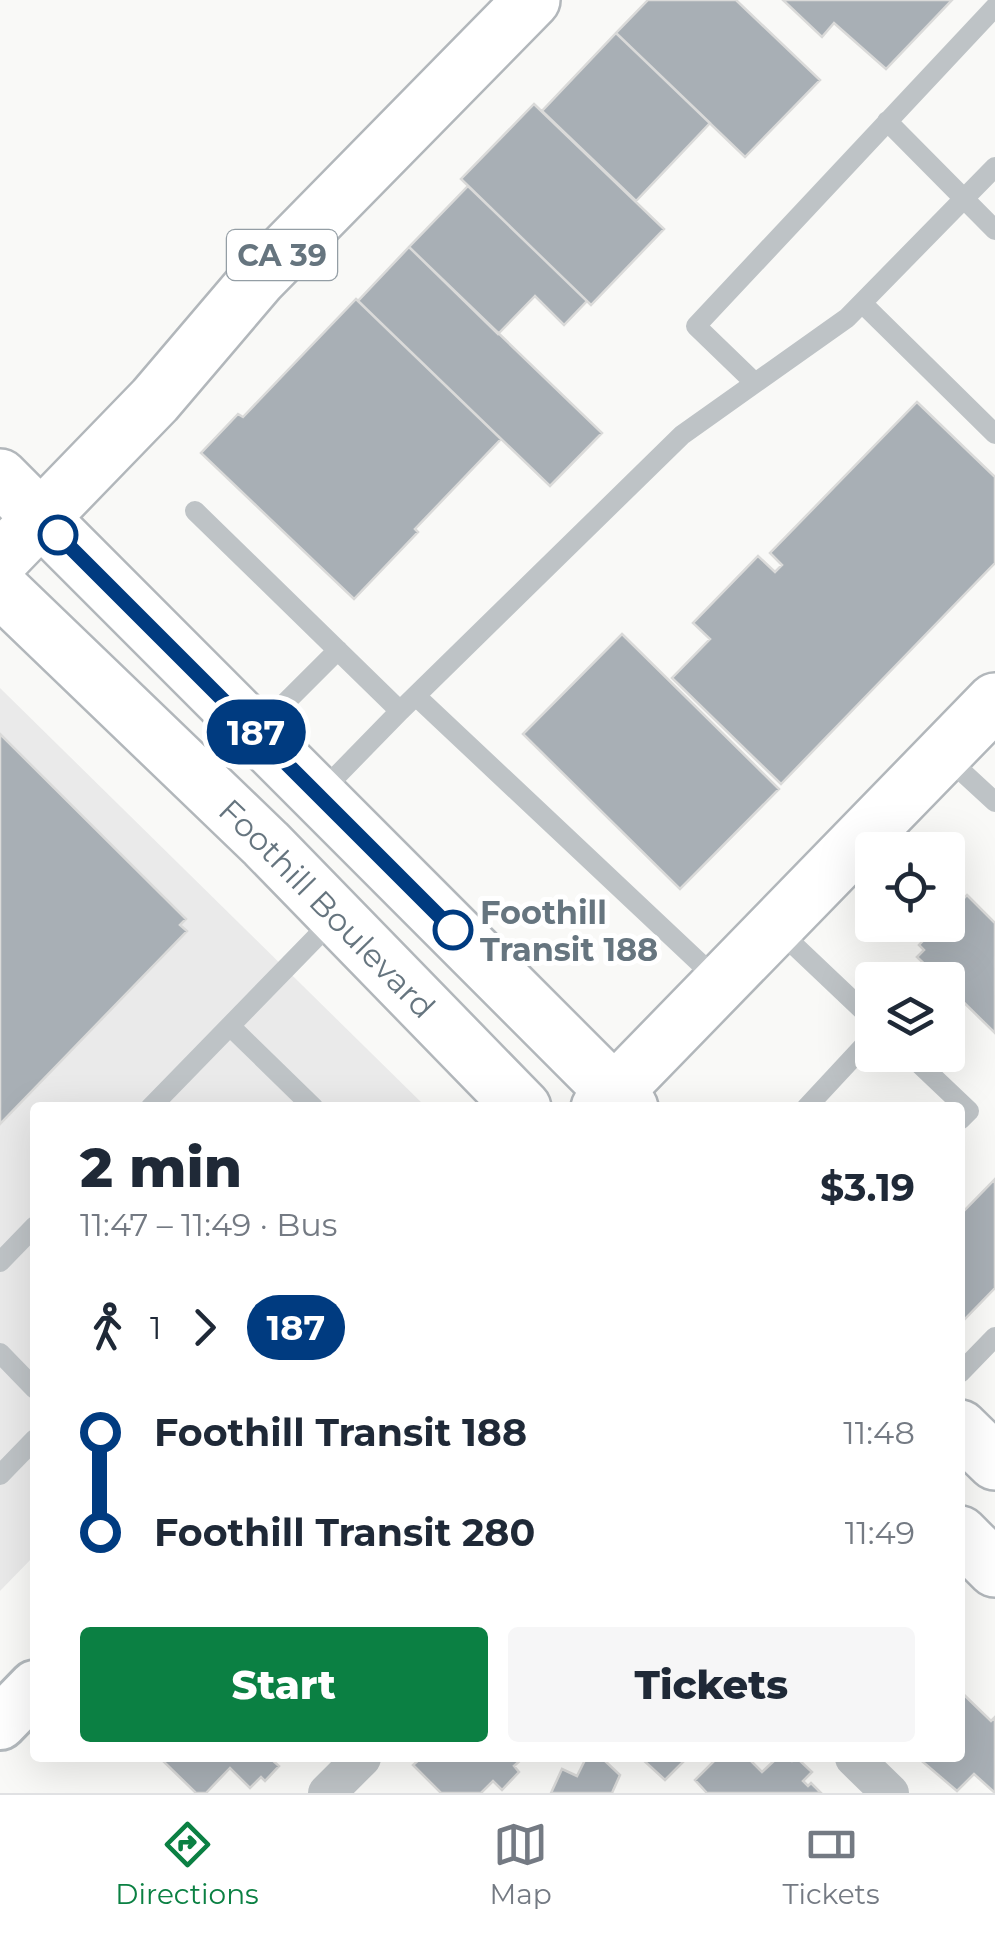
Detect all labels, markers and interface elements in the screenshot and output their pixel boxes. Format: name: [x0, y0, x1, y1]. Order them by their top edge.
road number: CA 39: [227, 230, 337, 280]
unlabelled marker: [39, 516, 77, 554]
line badge: 187: [198, 700, 314, 764]
text: 187: [227, 711, 285, 754]
street label: Foothill Boulevard: [211, 790, 444, 1026]
map controls: [855, 832, 965, 1072]
button: locate: [855, 832, 965, 942]
place label: Foothill Transit 188: [480, 893, 658, 969]
marker: Foothill Transit 188: [434, 911, 472, 949]
button: layers: [855, 962, 965, 1072]
text: 2 min: [80, 1134, 242, 1201]
text: $3.19: [820, 1164, 915, 1211]
text: 11:47 – 11:49 · Bus: [80, 1205, 337, 1244]
icon: walk: [80, 1300, 135, 1355]
icon: forward: [177, 1300, 232, 1355]
text: 187: [267, 1306, 325, 1349]
text: 1: [150, 1308, 162, 1347]
text: Foothill Transit 188: [154, 1409, 527, 1456]
text: 11:48: [843, 1413, 915, 1452]
text: Foothill Transit 280: [154, 1509, 535, 1556]
text: 11:49: [845, 1513, 915, 1552]
button: Start: [80, 1627, 488, 1742]
button: Tickets: [508, 1627, 915, 1742]
tab: Directions: [115, 1817, 259, 1911]
tab: Map: [489, 1817, 552, 1911]
tab: Tickets: [782, 1817, 880, 1911]

